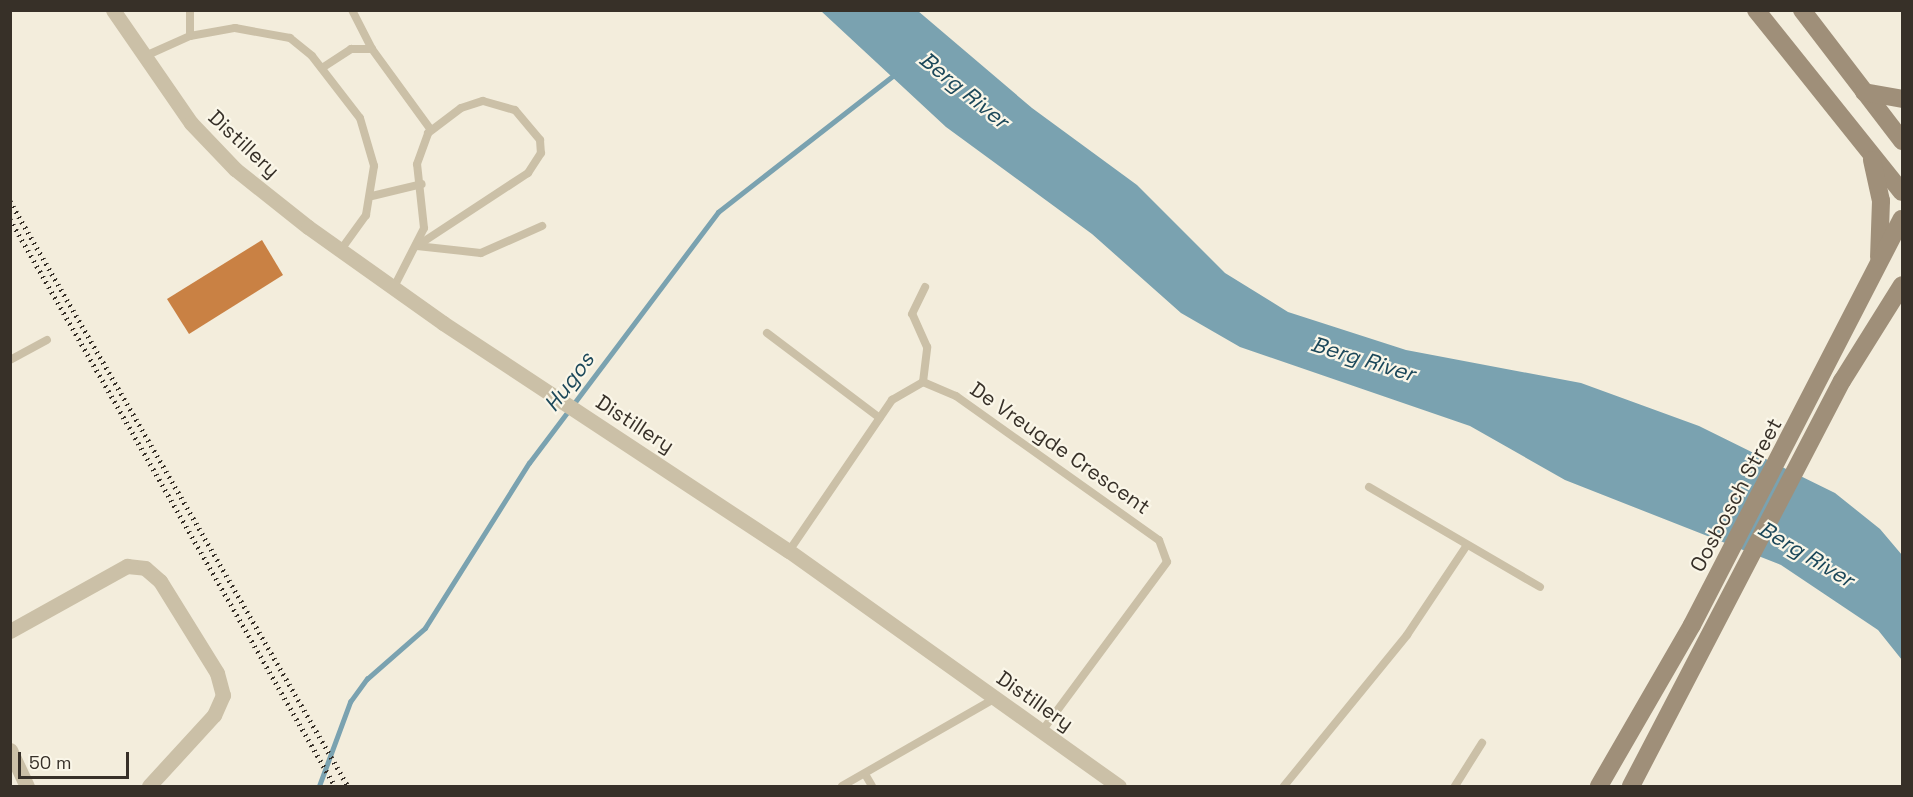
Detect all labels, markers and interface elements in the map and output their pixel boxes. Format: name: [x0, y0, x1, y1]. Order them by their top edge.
water label: Berg River: [914, 46, 1014, 134]
street label: Distillery: [203, 105, 285, 183]
water label: Berg River: [1308, 331, 1418, 387]
water label: Hugos: [538, 347, 600, 417]
street label: De Vreugde Crescent: [965, 376, 1155, 520]
street label: Distillery: [591, 389, 679, 459]
street label: Oosbosch Street: [1685, 414, 1787, 576]
water label: Berg River: [1753, 515, 1859, 593]
street label: Distillery: [992, 665, 1078, 737]
scale bar: [21, 740, 132, 778]
text: 50 m: [29, 751, 71, 774]

